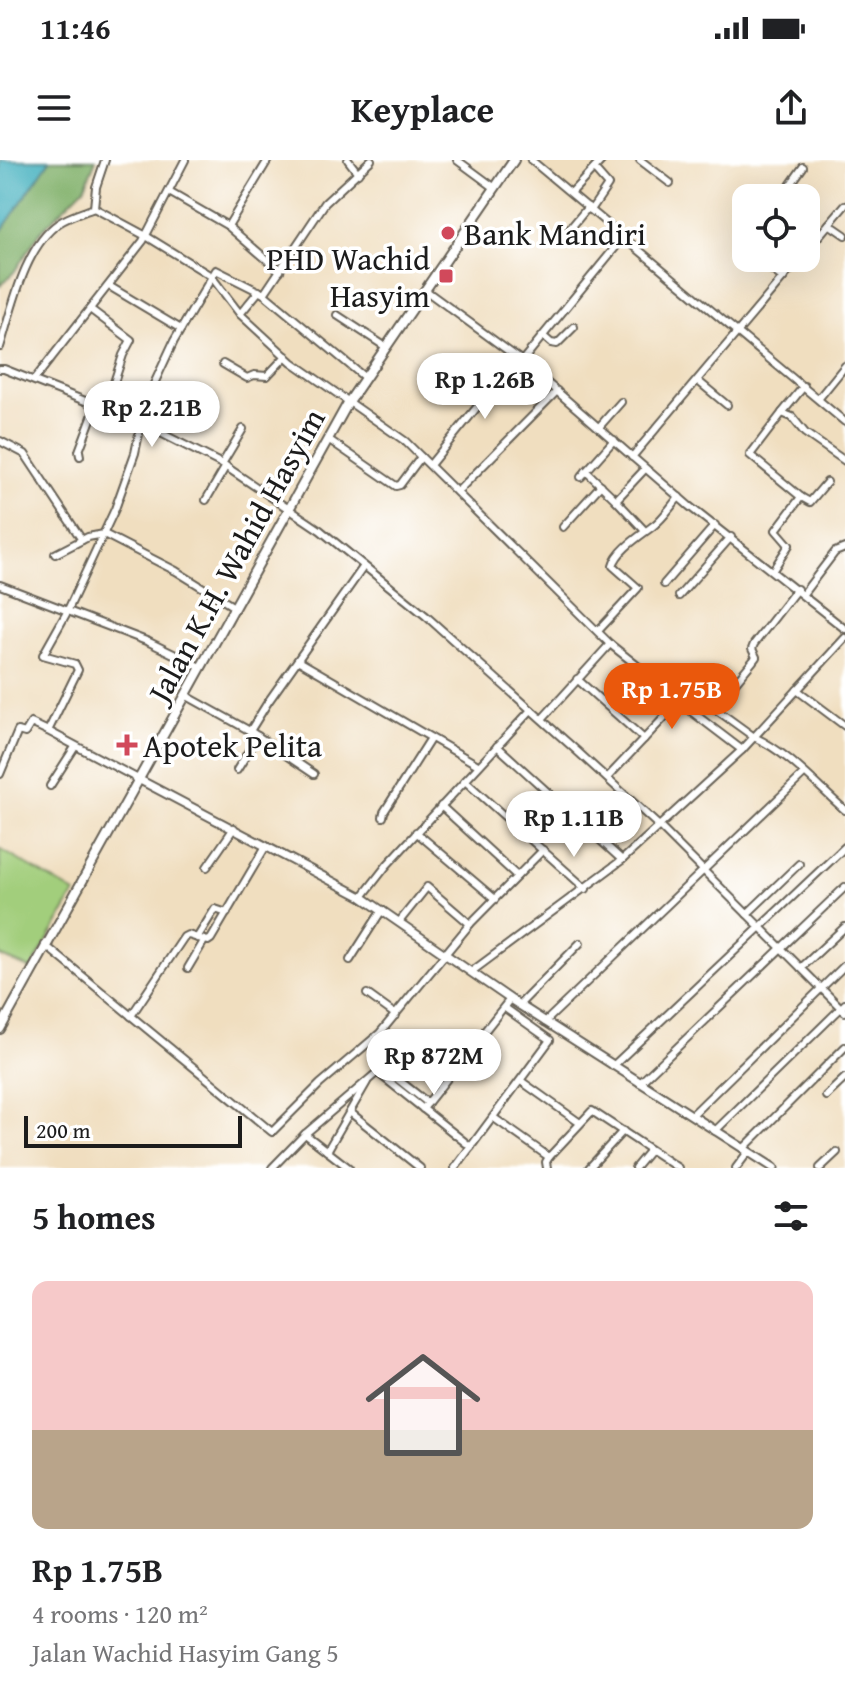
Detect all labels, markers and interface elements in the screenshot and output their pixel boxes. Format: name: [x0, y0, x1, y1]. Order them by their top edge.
text: 11:46: [40, 6, 111, 50]
text: Keyplace: [351, 82, 494, 135]
icon: menu: [32, 86, 76, 130]
icon: share: [769, 86, 813, 130]
map controls: [732, 184, 820, 272]
button: locate: [732, 184, 820, 272]
place label: Bank Mandiri: [464, 210, 646, 257]
marker: Bank Mandiri: [439, 224, 457, 242]
place label: PHD Wachid Hasyim: [266, 235, 430, 319]
marker: PHD Wachid Hasyim: [437, 267, 455, 285]
pin: Rp 1.26B: [402, 353, 568, 421]
text: Rp 1.26B: [435, 359, 535, 398]
pin: Rp 2.21B: [69, 381, 235, 449]
text: Rp 2.21B: [102, 387, 202, 426]
street label: Jalan K.H. Wahid Hasyim: [134, 400, 336, 714]
pin: Rp 1.75B: [589, 663, 755, 731]
text: Rp 1.75B: [622, 669, 722, 708]
place label: Apotek Pelita: [143, 722, 322, 769]
marker: Apotek Pelita: [118, 736, 136, 754]
pin: Rp 1.11B: [491, 791, 657, 859]
text: Rp 1.11B: [524, 797, 624, 836]
pin: Rp 872M: [360, 1029, 508, 1097]
text: Rp 872M: [384, 1035, 484, 1074]
scale bar: [24, 1112, 242, 1148]
text: 200 m: [36, 1114, 91, 1146]
text: 5 homes: [32, 1192, 156, 1241]
icon: filters: [769, 1194, 813, 1238]
icon: home: [351, 1333, 495, 1477]
text: Rp 1.75B: [32, 1545, 163, 1594]
text: 4 rooms · 120 m²: [32, 1594, 208, 1633]
text: Jalan Wachid Hasyim Gang 5: [32, 1633, 339, 1672]

